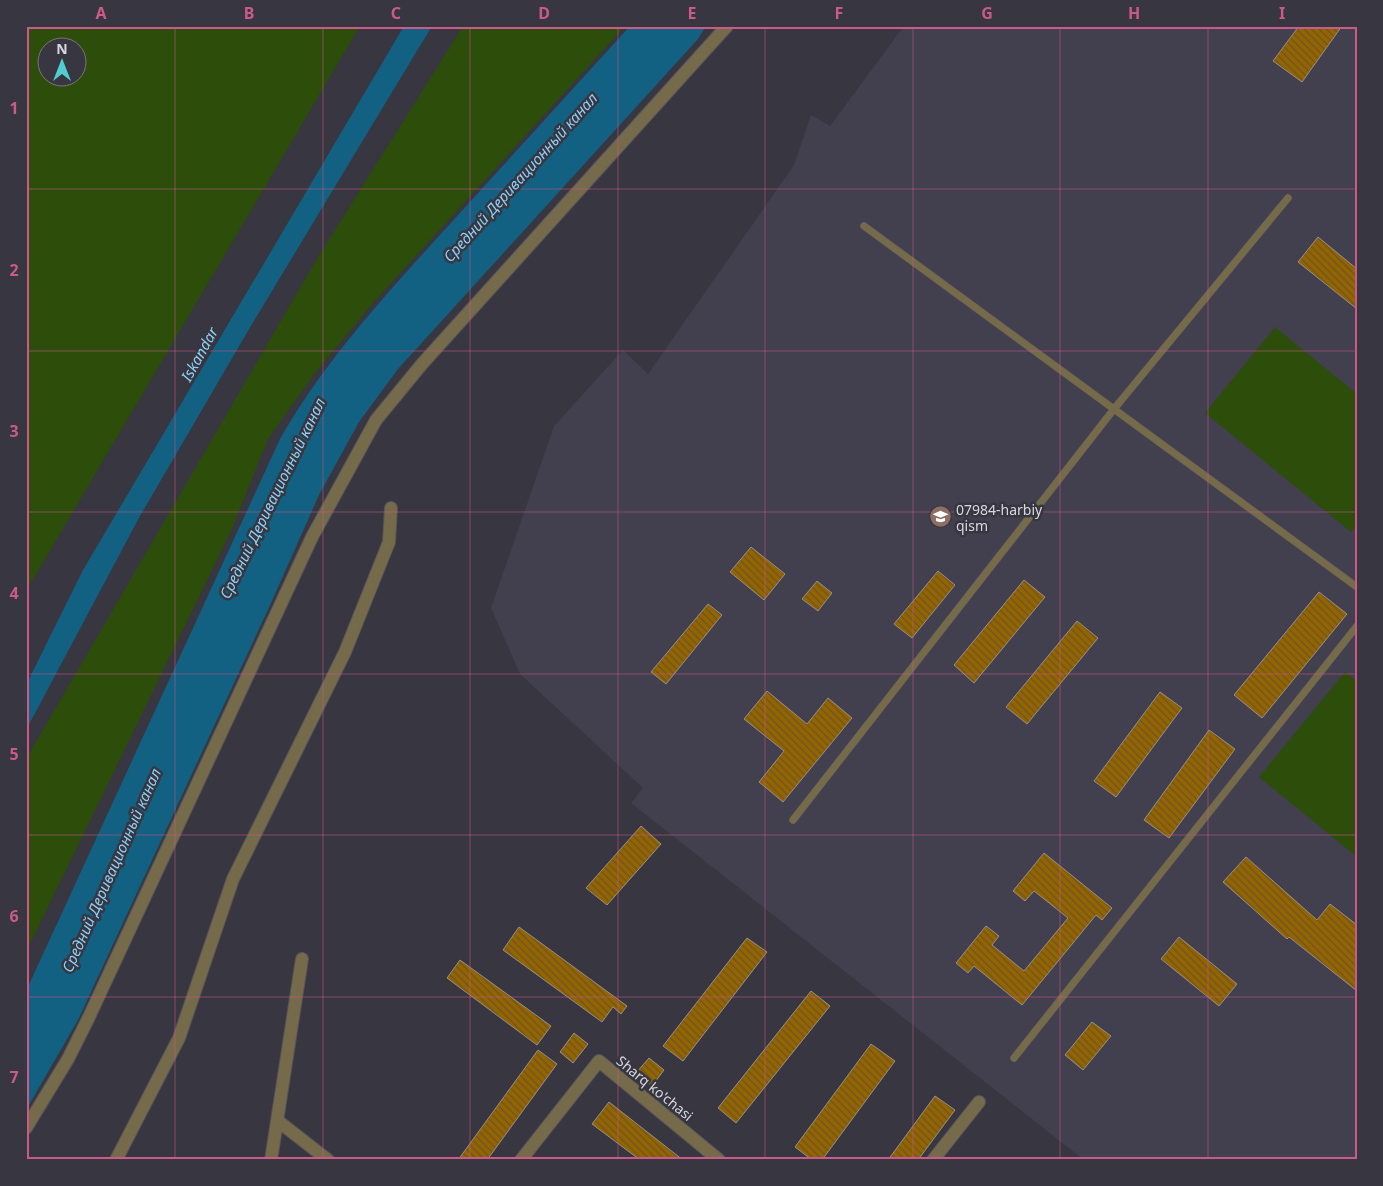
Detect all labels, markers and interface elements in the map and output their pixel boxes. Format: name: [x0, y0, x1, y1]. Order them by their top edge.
text: A: [95, 2, 107, 24]
text: B: [244, 2, 254, 24]
text: C: [391, 2, 401, 24]
text: D: [538, 2, 550, 24]
text: E: [688, 2, 697, 24]
text: F: [835, 2, 843, 24]
text: G: [981, 2, 993, 24]
text: H: [1128, 2, 1140, 24]
text: I: [1279, 2, 1285, 24]
north arrow: [38, 38, 88, 88]
text: N: [56, 39, 68, 58]
water label: Средний Деривационный канал: [439, 88, 602, 266]
text: 1: [9, 97, 19, 119]
text: 2: [9, 259, 19, 281]
water label: Iskandar: [175, 322, 223, 386]
water label: Средний Деривационный канал: [215, 394, 330, 602]
text: 3: [9, 420, 19, 442]
place label: 07984-harbiy qism: [956, 500, 1043, 535]
school or university icon: 07984-harbiy qism: [928, 505, 952, 529]
text: 4: [9, 582, 19, 604]
text: 5: [9, 743, 19, 765]
water label: Средний Деривационный канал: [57, 764, 165, 975]
text: 6: [9, 905, 19, 927]
street label: Sharq ko'chasi: [613, 1051, 697, 1125]
text: 7: [9, 1066, 19, 1088]

